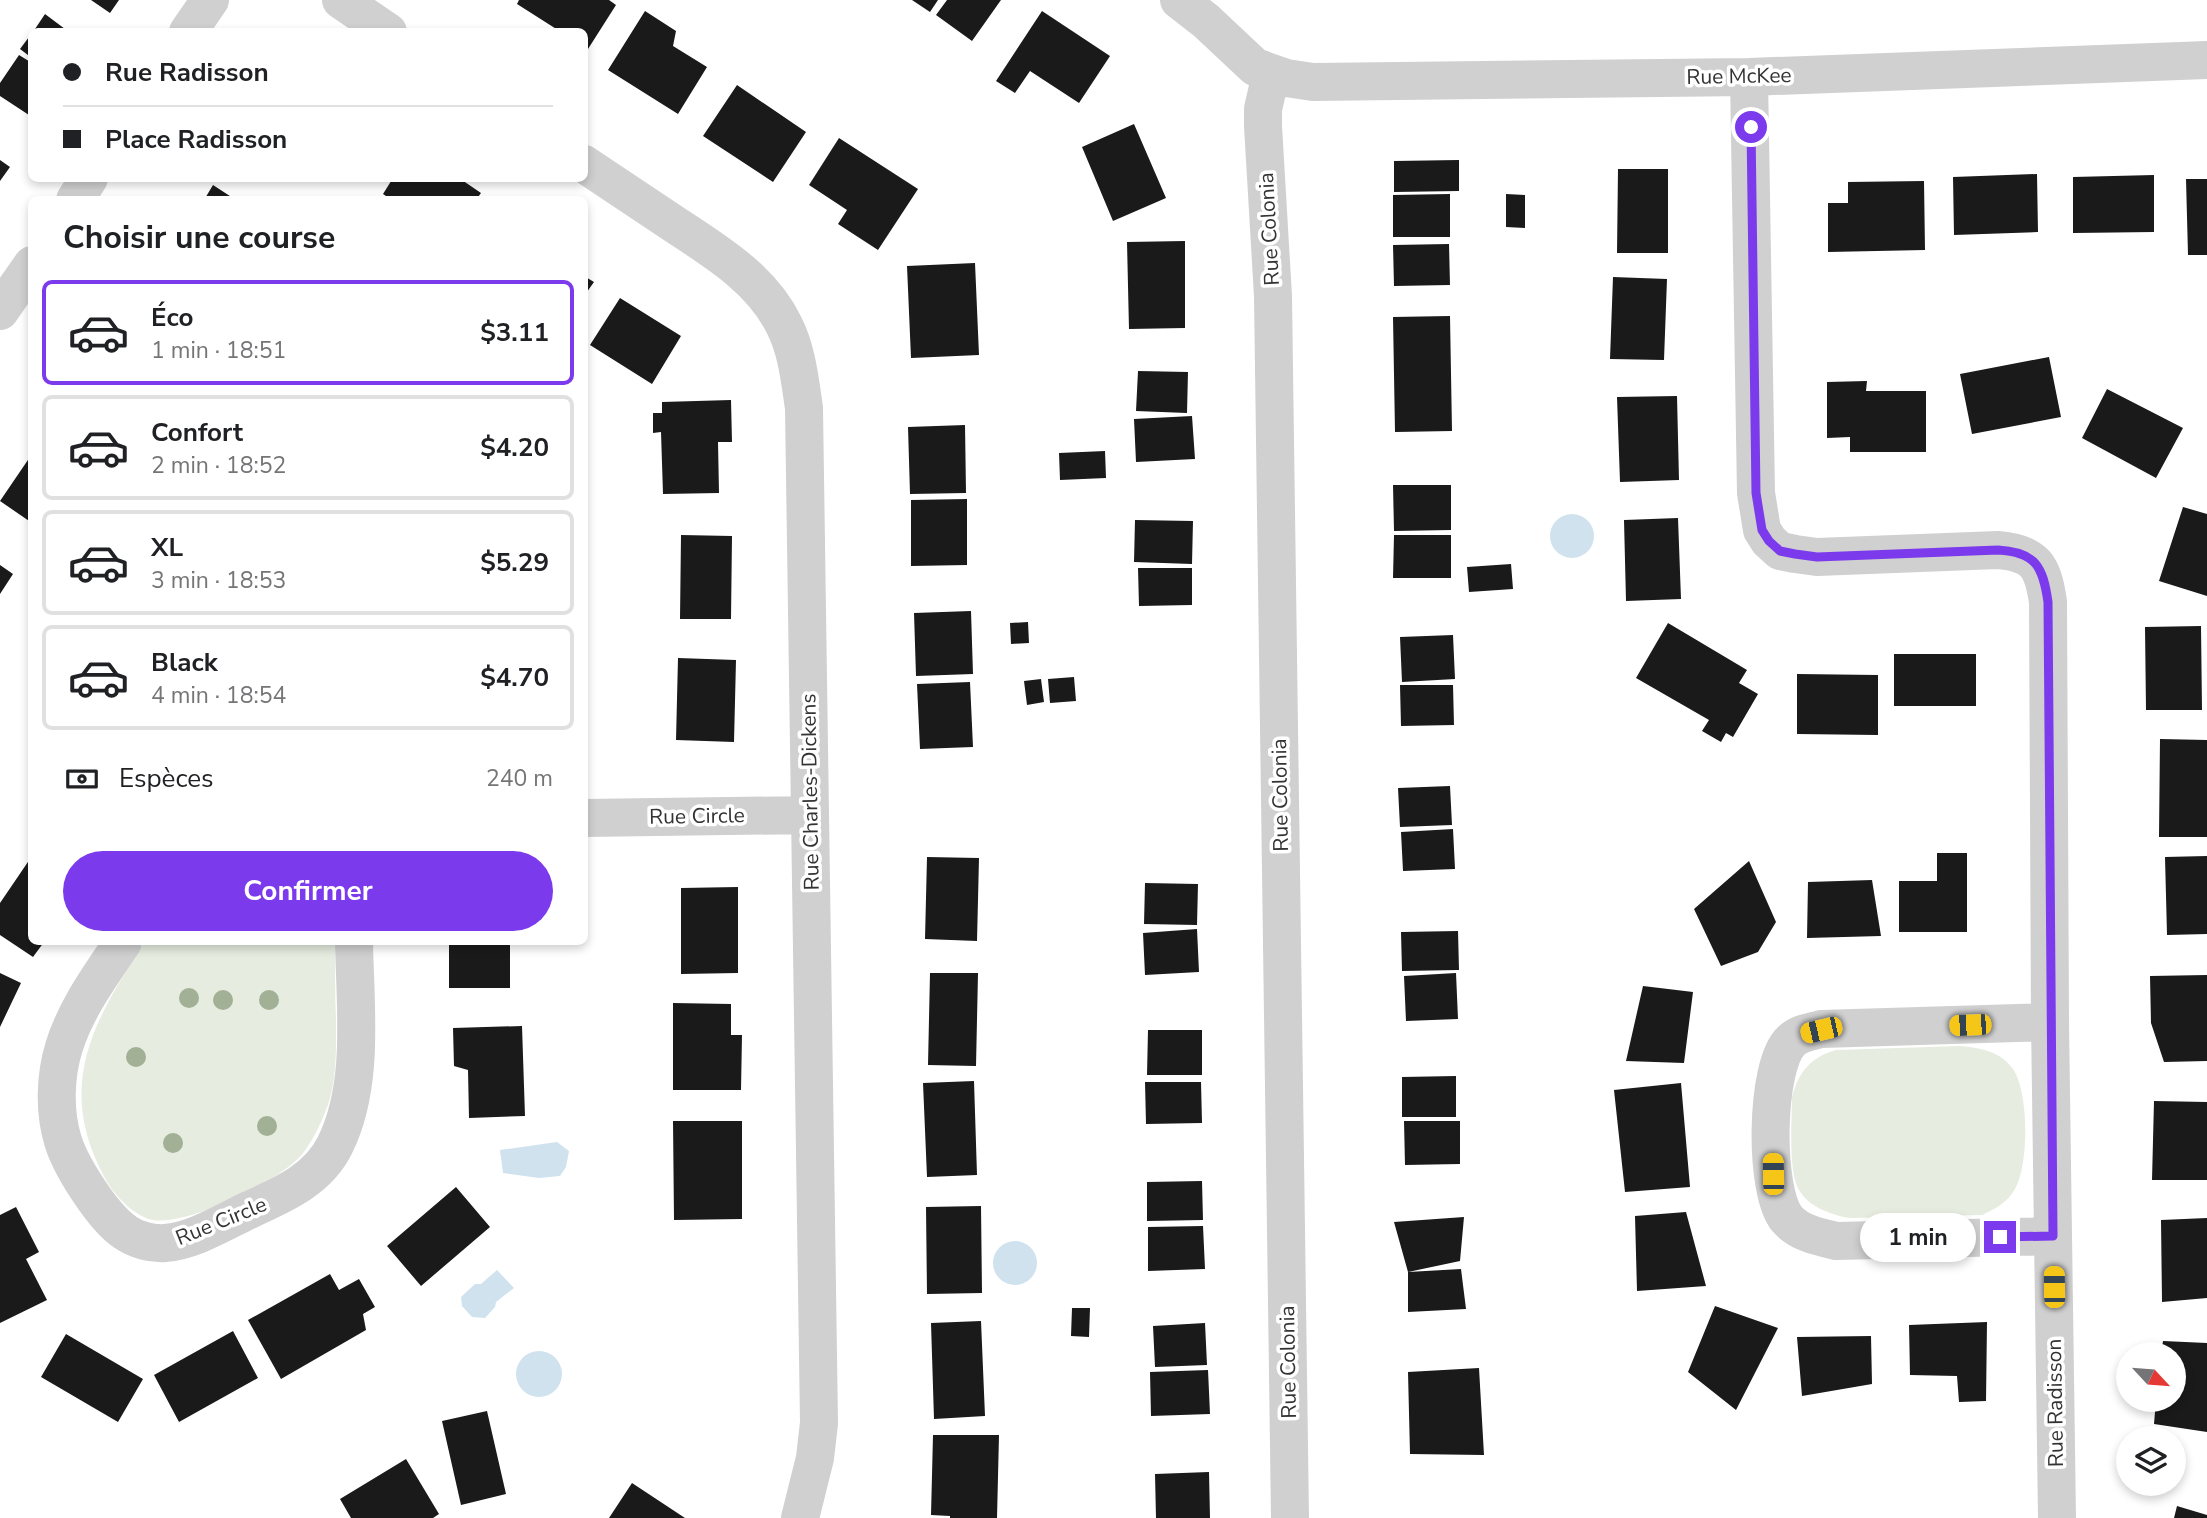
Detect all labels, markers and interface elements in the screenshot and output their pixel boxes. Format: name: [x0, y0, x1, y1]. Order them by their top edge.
text: Rue Radisson: [105, 55, 269, 90]
street label: Rue McKee: [1686, 61, 1792, 91]
route start: [1735, 111, 1767, 143]
text: Place Radisson: [105, 122, 287, 157]
street label: Rue Colonia: [1252, 172, 1286, 286]
text: Choisir une course: [63, 216, 335, 259]
text: Éco: [151, 300, 193, 335]
icon: car: [67, 301, 130, 364]
text: $3.11: [480, 315, 549, 350]
text: 1 min · 18:51: [151, 335, 286, 366]
text: Confort: [151, 415, 243, 450]
icon: car: [67, 416, 130, 479]
text: $4.20: [480, 430, 549, 465]
text: 2 min · 18:52: [151, 450, 286, 481]
text: XL: [151, 530, 183, 565]
icon: car: [67, 531, 130, 594]
text: $5.29: [480, 545, 549, 580]
text: 3 min · 18:53: [151, 565, 286, 596]
text: Black: [151, 645, 218, 680]
icon: car: [67, 646, 130, 709]
text: $4.70: [480, 660, 549, 695]
text: 4 min · 18:54: [151, 680, 286, 711]
street label: Rue Charles-Dickens: [794, 693, 826, 891]
street label: Rue Colonia: [1265, 738, 1295, 852]
icon: cash: [63, 760, 101, 798]
text: Espèces: [119, 761, 214, 796]
text: 240 m: [486, 763, 553, 794]
street label: Rue Circle: [649, 801, 745, 831]
button: Confirmer: [63, 851, 553, 931]
car: [1949, 1014, 1992, 1036]
car: [1799, 1015, 1844, 1045]
car: [1763, 1153, 1784, 1195]
street label: Rue Circle: [171, 1190, 271, 1252]
callout: 1 min: [1860, 1212, 1976, 1262]
route end: [1984, 1221, 2016, 1253]
text: 1 min: [1888, 1222, 1948, 1253]
car: [2044, 1266, 2065, 1308]
street label: Rue Colonia: [1273, 1305, 1303, 1419]
street label: Rue Radisson: [2040, 1339, 2070, 1467]
north arrow: [2116, 1342, 2186, 1412]
map controls: [2116, 1342, 2186, 1496]
button: layers: [2116, 1426, 2186, 1496]

